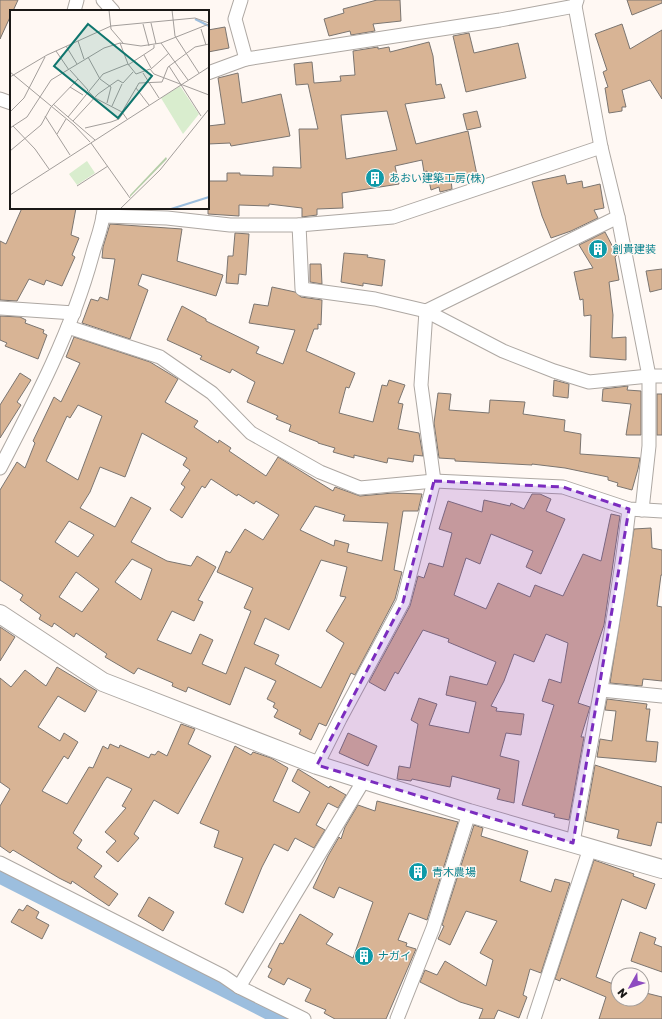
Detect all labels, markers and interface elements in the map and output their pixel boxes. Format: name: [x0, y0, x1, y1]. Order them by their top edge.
inset map: [10, 10, 209, 209]
building icon: あおい建築工房(株): [364, 167, 386, 189]
place label: あおい建築工房(株): [389, 171, 485, 184]
building icon: 創貴建装: [587, 238, 609, 260]
place label: 創貴建装: [612, 242, 656, 255]
building icon: 青木農場: [407, 861, 429, 883]
place label: 青木農場: [432, 865, 476, 878]
building icon: ナガイ: [353, 945, 375, 967]
place label: ナガイ: [378, 949, 411, 962]
north arrow: [610, 967, 650, 1007]
text: N: [614, 986, 630, 1001]

